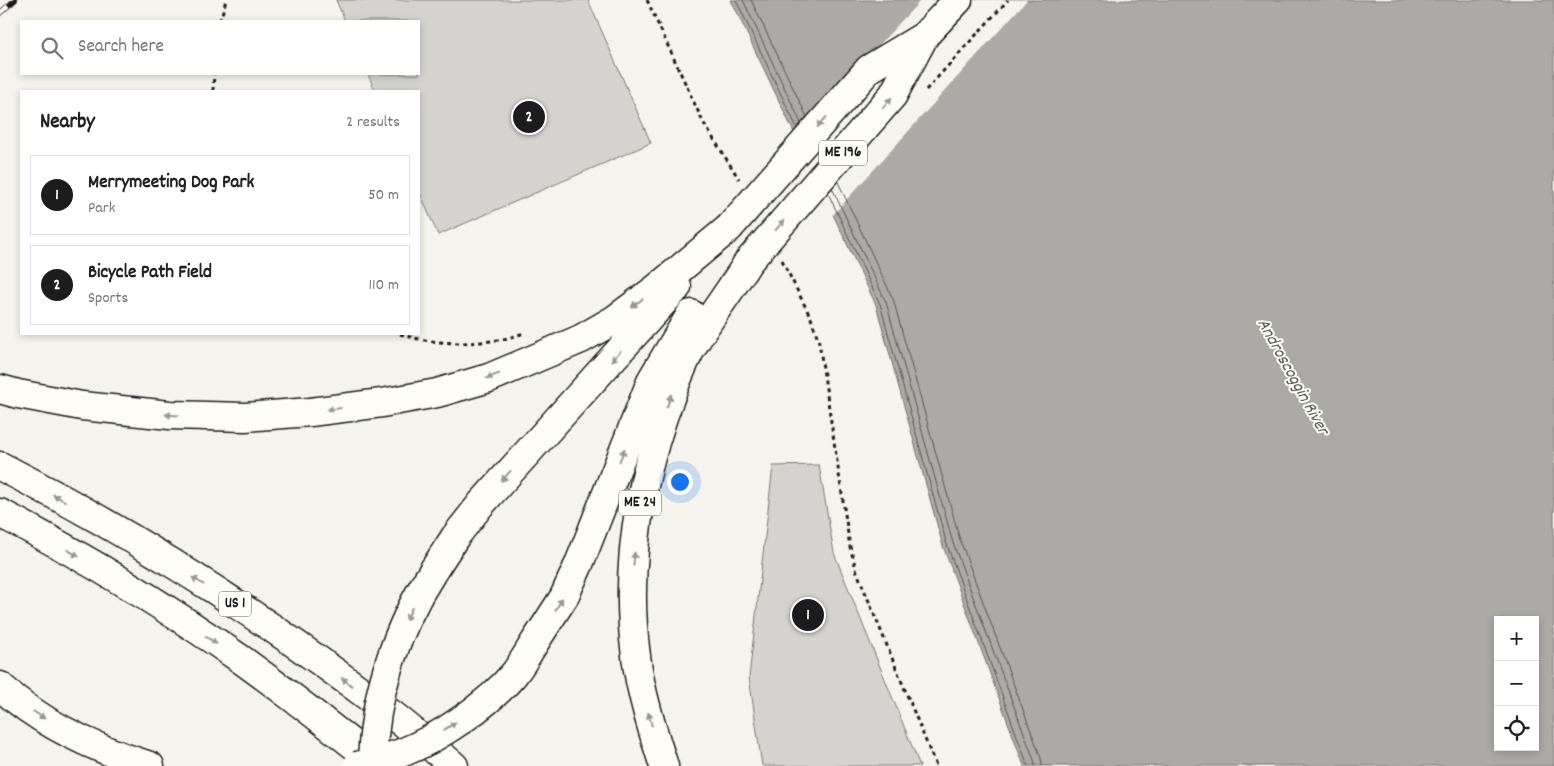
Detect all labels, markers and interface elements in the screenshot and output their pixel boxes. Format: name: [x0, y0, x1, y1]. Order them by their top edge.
search box: [20, 20, 420, 75]
icon: search: [38, 34, 66, 62]
text: Search here: [78, 34, 164, 61]
one-way arrow: [881, 96, 892, 109]
pin: 2: [513, 98, 545, 136]
text: Nearby: [40, 108, 95, 138]
text: 2 results: [346, 111, 400, 134]
one-way arrow: [817, 116, 828, 129]
road number: ME 196: [819, 140, 867, 166]
text: Merrymeeting Dog Park: [88, 170, 254, 197]
text: 1: [55, 184, 59, 207]
text: 50 m: [368, 184, 399, 207]
text: Park: [88, 197, 115, 220]
one-way arrow: [774, 220, 786, 232]
text: Bicycle Path Field: [88, 260, 212, 287]
text: 2: [54, 274, 61, 297]
text: 110 m: [369, 274, 399, 297]
text: Sports: [88, 287, 128, 310]
one-way arrow: [630, 298, 644, 308]
water label: Androscoggin River: [1250, 314, 1336, 442]
one-way arrow: [610, 350, 622, 362]
one-way arrow: [485, 372, 500, 380]
one-way arrow: [665, 393, 673, 408]
one-way arrow: [326, 405, 342, 413]
one-way arrow: [164, 410, 180, 418]
one-way arrow: [619, 447, 626, 462]
your location: [667, 469, 693, 495]
one-way arrow: [501, 470, 512, 483]
road number: ME 24: [619, 490, 661, 516]
one-way arrow: [51, 494, 66, 502]
one-way arrow: [67, 549, 80, 558]
one-way arrow: [630, 550, 638, 566]
one-way arrow: [192, 576, 205, 585]
road number: US 1: [219, 592, 251, 616]
pin: 1: [792, 596, 824, 634]
one-way arrow: [555, 598, 564, 611]
one-way arrow: [405, 607, 413, 621]
map controls: [1494, 616, 1539, 751]
button: +: [1494, 616, 1539, 661]
one-way arrow: [204, 635, 217, 644]
button: −: [1494, 661, 1539, 706]
one-way arrow: [340, 677, 354, 687]
button: locate: [1494, 706, 1539, 751]
one-way arrow: [32, 711, 45, 720]
one-way arrow: [646, 712, 654, 727]
one-way arrow: [443, 722, 457, 731]

